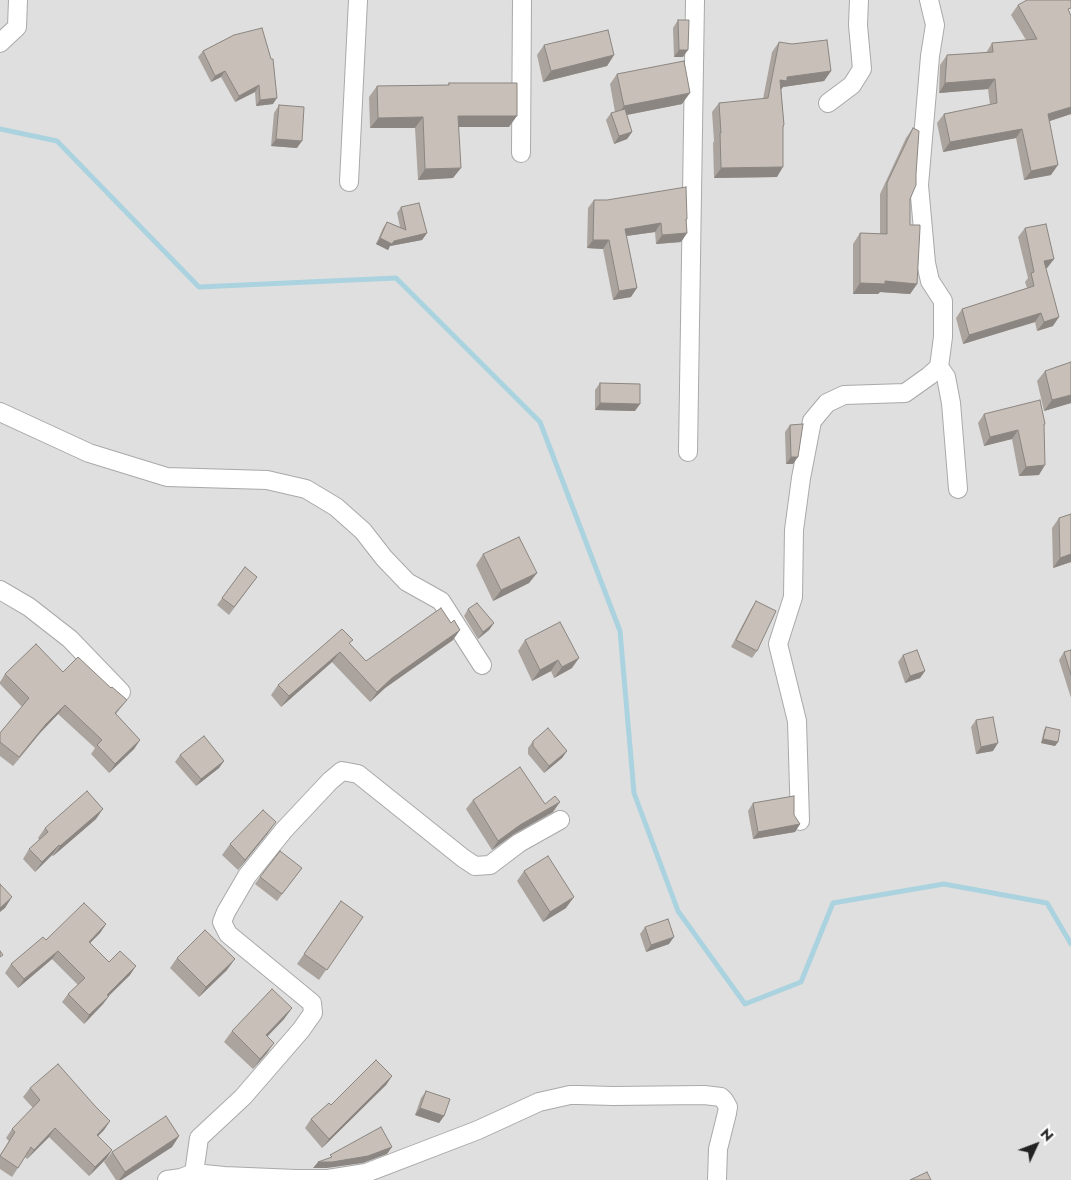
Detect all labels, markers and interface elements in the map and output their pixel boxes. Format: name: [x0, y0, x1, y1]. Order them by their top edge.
north arrow: [1011, 1120, 1061, 1170]
text: N: [1036, 1124, 1058, 1146]

